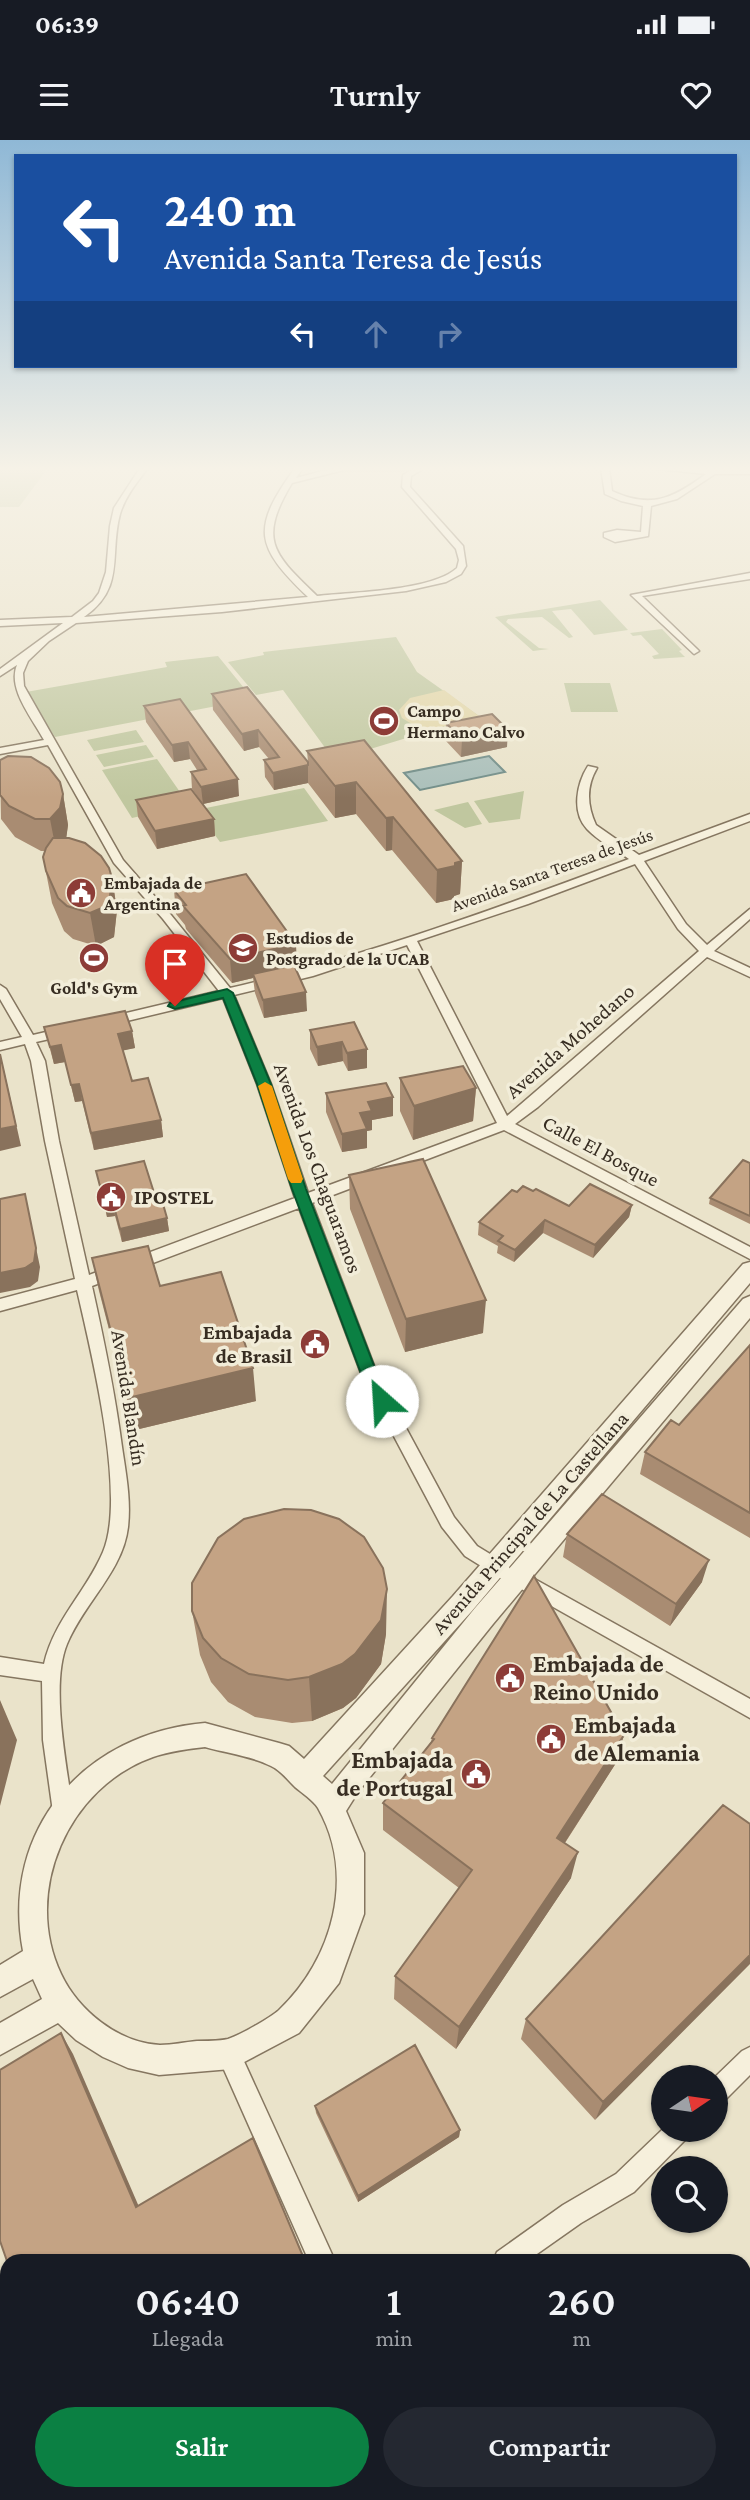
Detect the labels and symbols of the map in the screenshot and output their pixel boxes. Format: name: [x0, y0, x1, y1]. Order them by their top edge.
place label: Campo Hermano Calvo: [407, 701, 525, 742]
sports icon: Campo Hermano Calvo: [367, 704, 401, 738]
street label: Avenida Santa Teresa de Jesús: [449, 824, 655, 916]
place label: Embajada de Argentina: [103, 873, 202, 914]
public building icon: Embajada de Argentina: [64, 876, 98, 910]
place label: Estudios de Postgrado de la UCAB: [266, 928, 430, 969]
school or university icon: Estudios de Postgrado de la UCAB: [226, 931, 260, 965]
pin: [145, 934, 205, 1006]
sports icon: Gold's Gym: [77, 941, 111, 975]
place label: Gold's Gym: [50, 978, 138, 998]
street label: Avenida Mohedano: [501, 979, 639, 1103]
street label: Avenida Los Chaguaramos: [269, 1060, 367, 1276]
street label: Calle El Bosque: [539, 1110, 663, 1192]
public building icon: IPOSTEL: [94, 1180, 128, 1214]
place label: IPOSTEL: [134, 1185, 214, 1209]
place label: Embajada de Brasil: [203, 1320, 293, 1368]
public building icon: Embajada de Brasil: [298, 1327, 332, 1361]
street label: Avenida Blandín: [106, 1328, 152, 1468]
position arrow: [345, 1364, 419, 1438]
street label: Avenida Principal de La Castellana: [427, 1407, 633, 1639]
place label: Embajada de Reino Unido: [533, 1650, 664, 1705]
public building icon: Embajada de Reino Unido: [493, 1661, 527, 1695]
place label: Embajada de Alemania: [574, 1711, 700, 1766]
public building icon: Embajada de Alemania: [534, 1722, 568, 1756]
place label: Embajada de Portugal: [336, 1746, 453, 1801]
public building icon: Embajada de Portugal: [459, 1757, 493, 1791]
north arrow: [651, 2065, 728, 2142]

